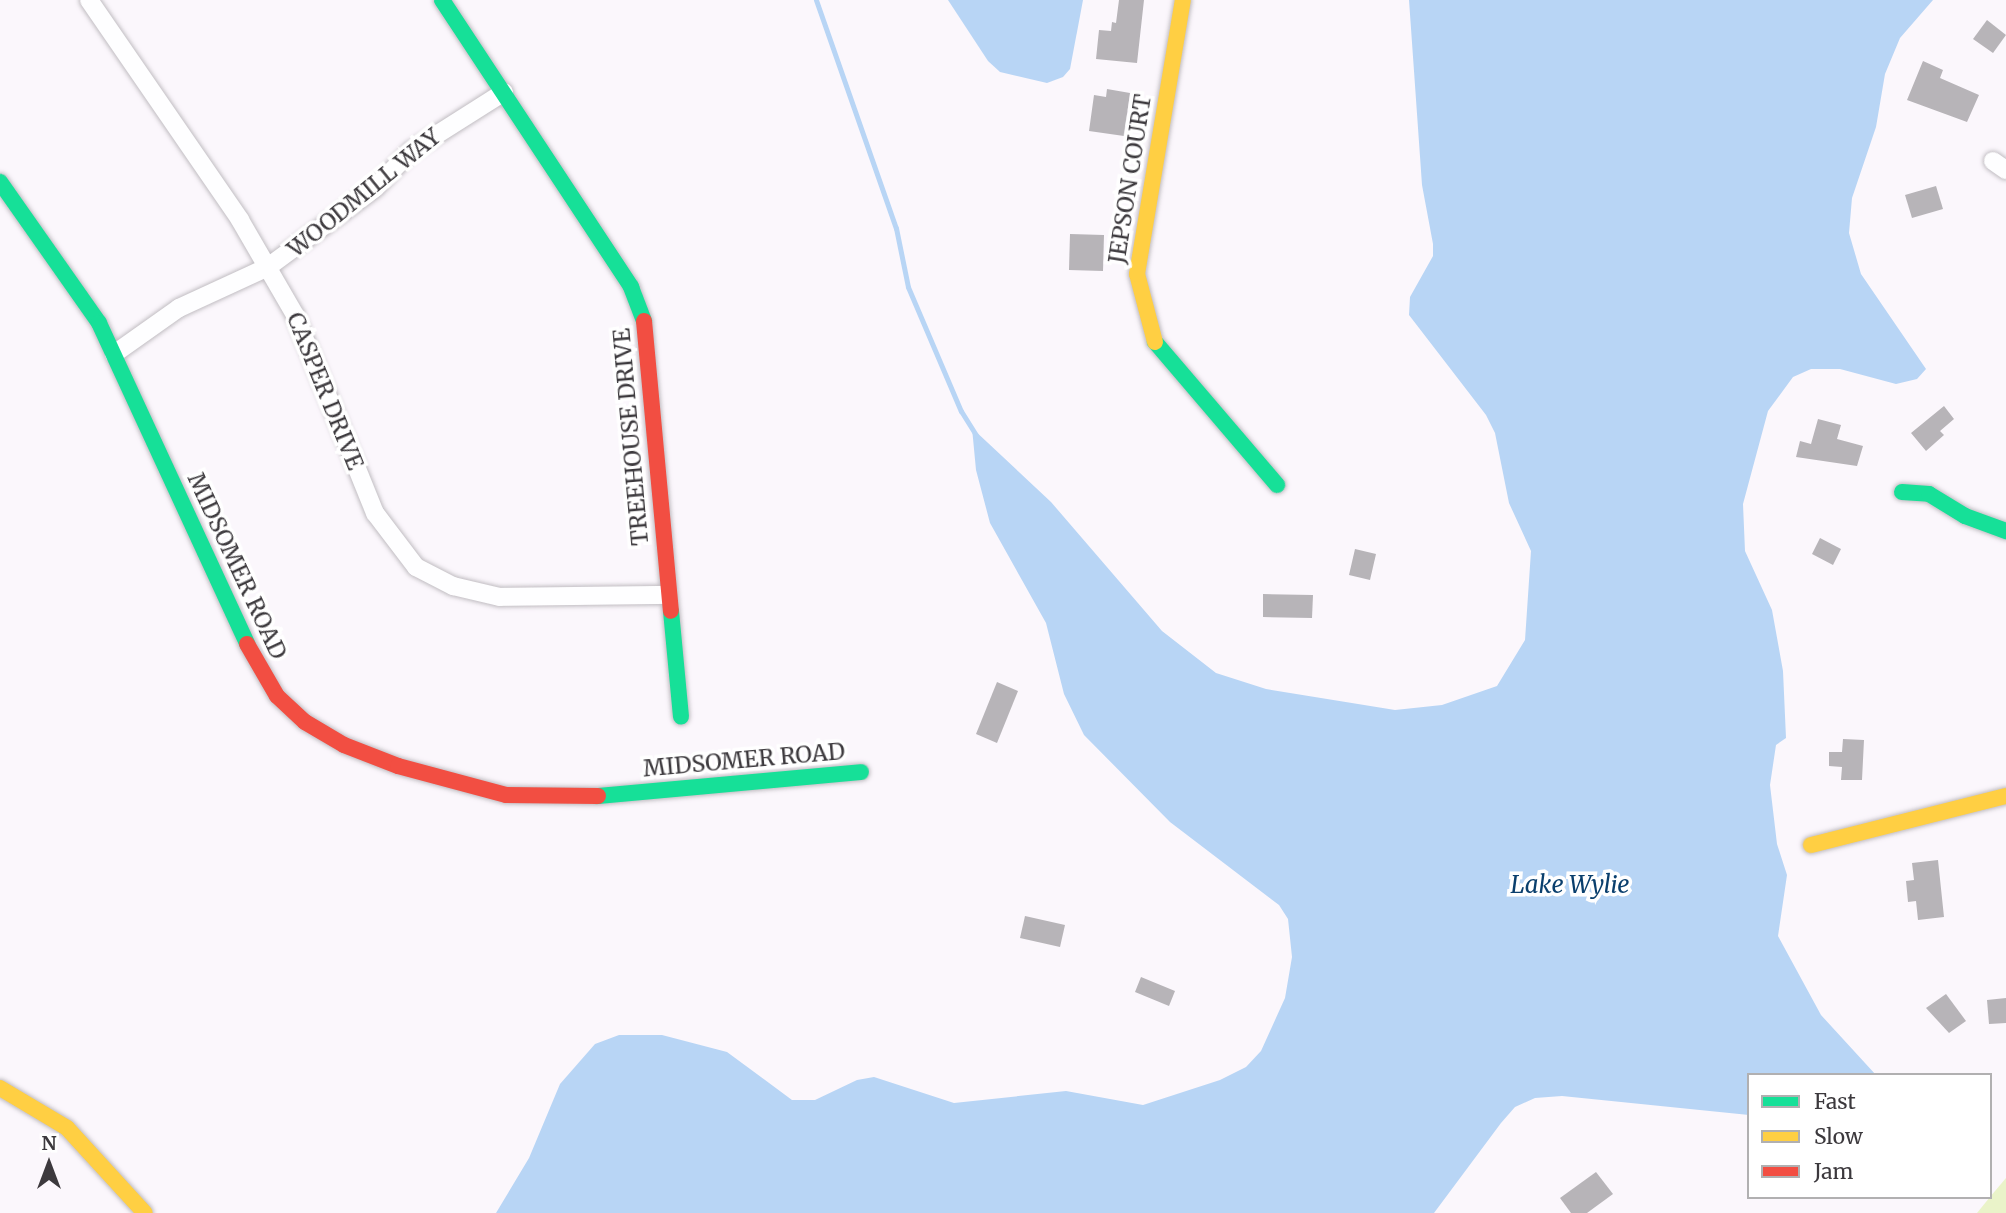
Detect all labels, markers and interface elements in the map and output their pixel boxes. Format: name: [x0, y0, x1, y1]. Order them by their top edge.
street label: JEPSON COURT: [1103, 92, 1157, 266]
street label: WOODMILL WAY: [282, 123, 446, 263]
street label: CASPER DRIVE: [281, 308, 369, 474]
street label: TREEHOUSE DRIVE: [608, 327, 654, 547]
street label: MIDSOMER ROAD: [182, 468, 292, 664]
street label: MIDSOMER ROAD: [642, 737, 846, 783]
water label: Lake Wylie: [1510, 871, 1630, 899]
legend: [1747, 1073, 1992, 1199]
text: Fast: [1814, 1088, 1856, 1115]
text: Slow: [1814, 1123, 1863, 1150]
north arrow: [14, 1129, 84, 1199]
text: N: [41, 1131, 57, 1155]
text: Jam: [1814, 1158, 1853, 1185]

